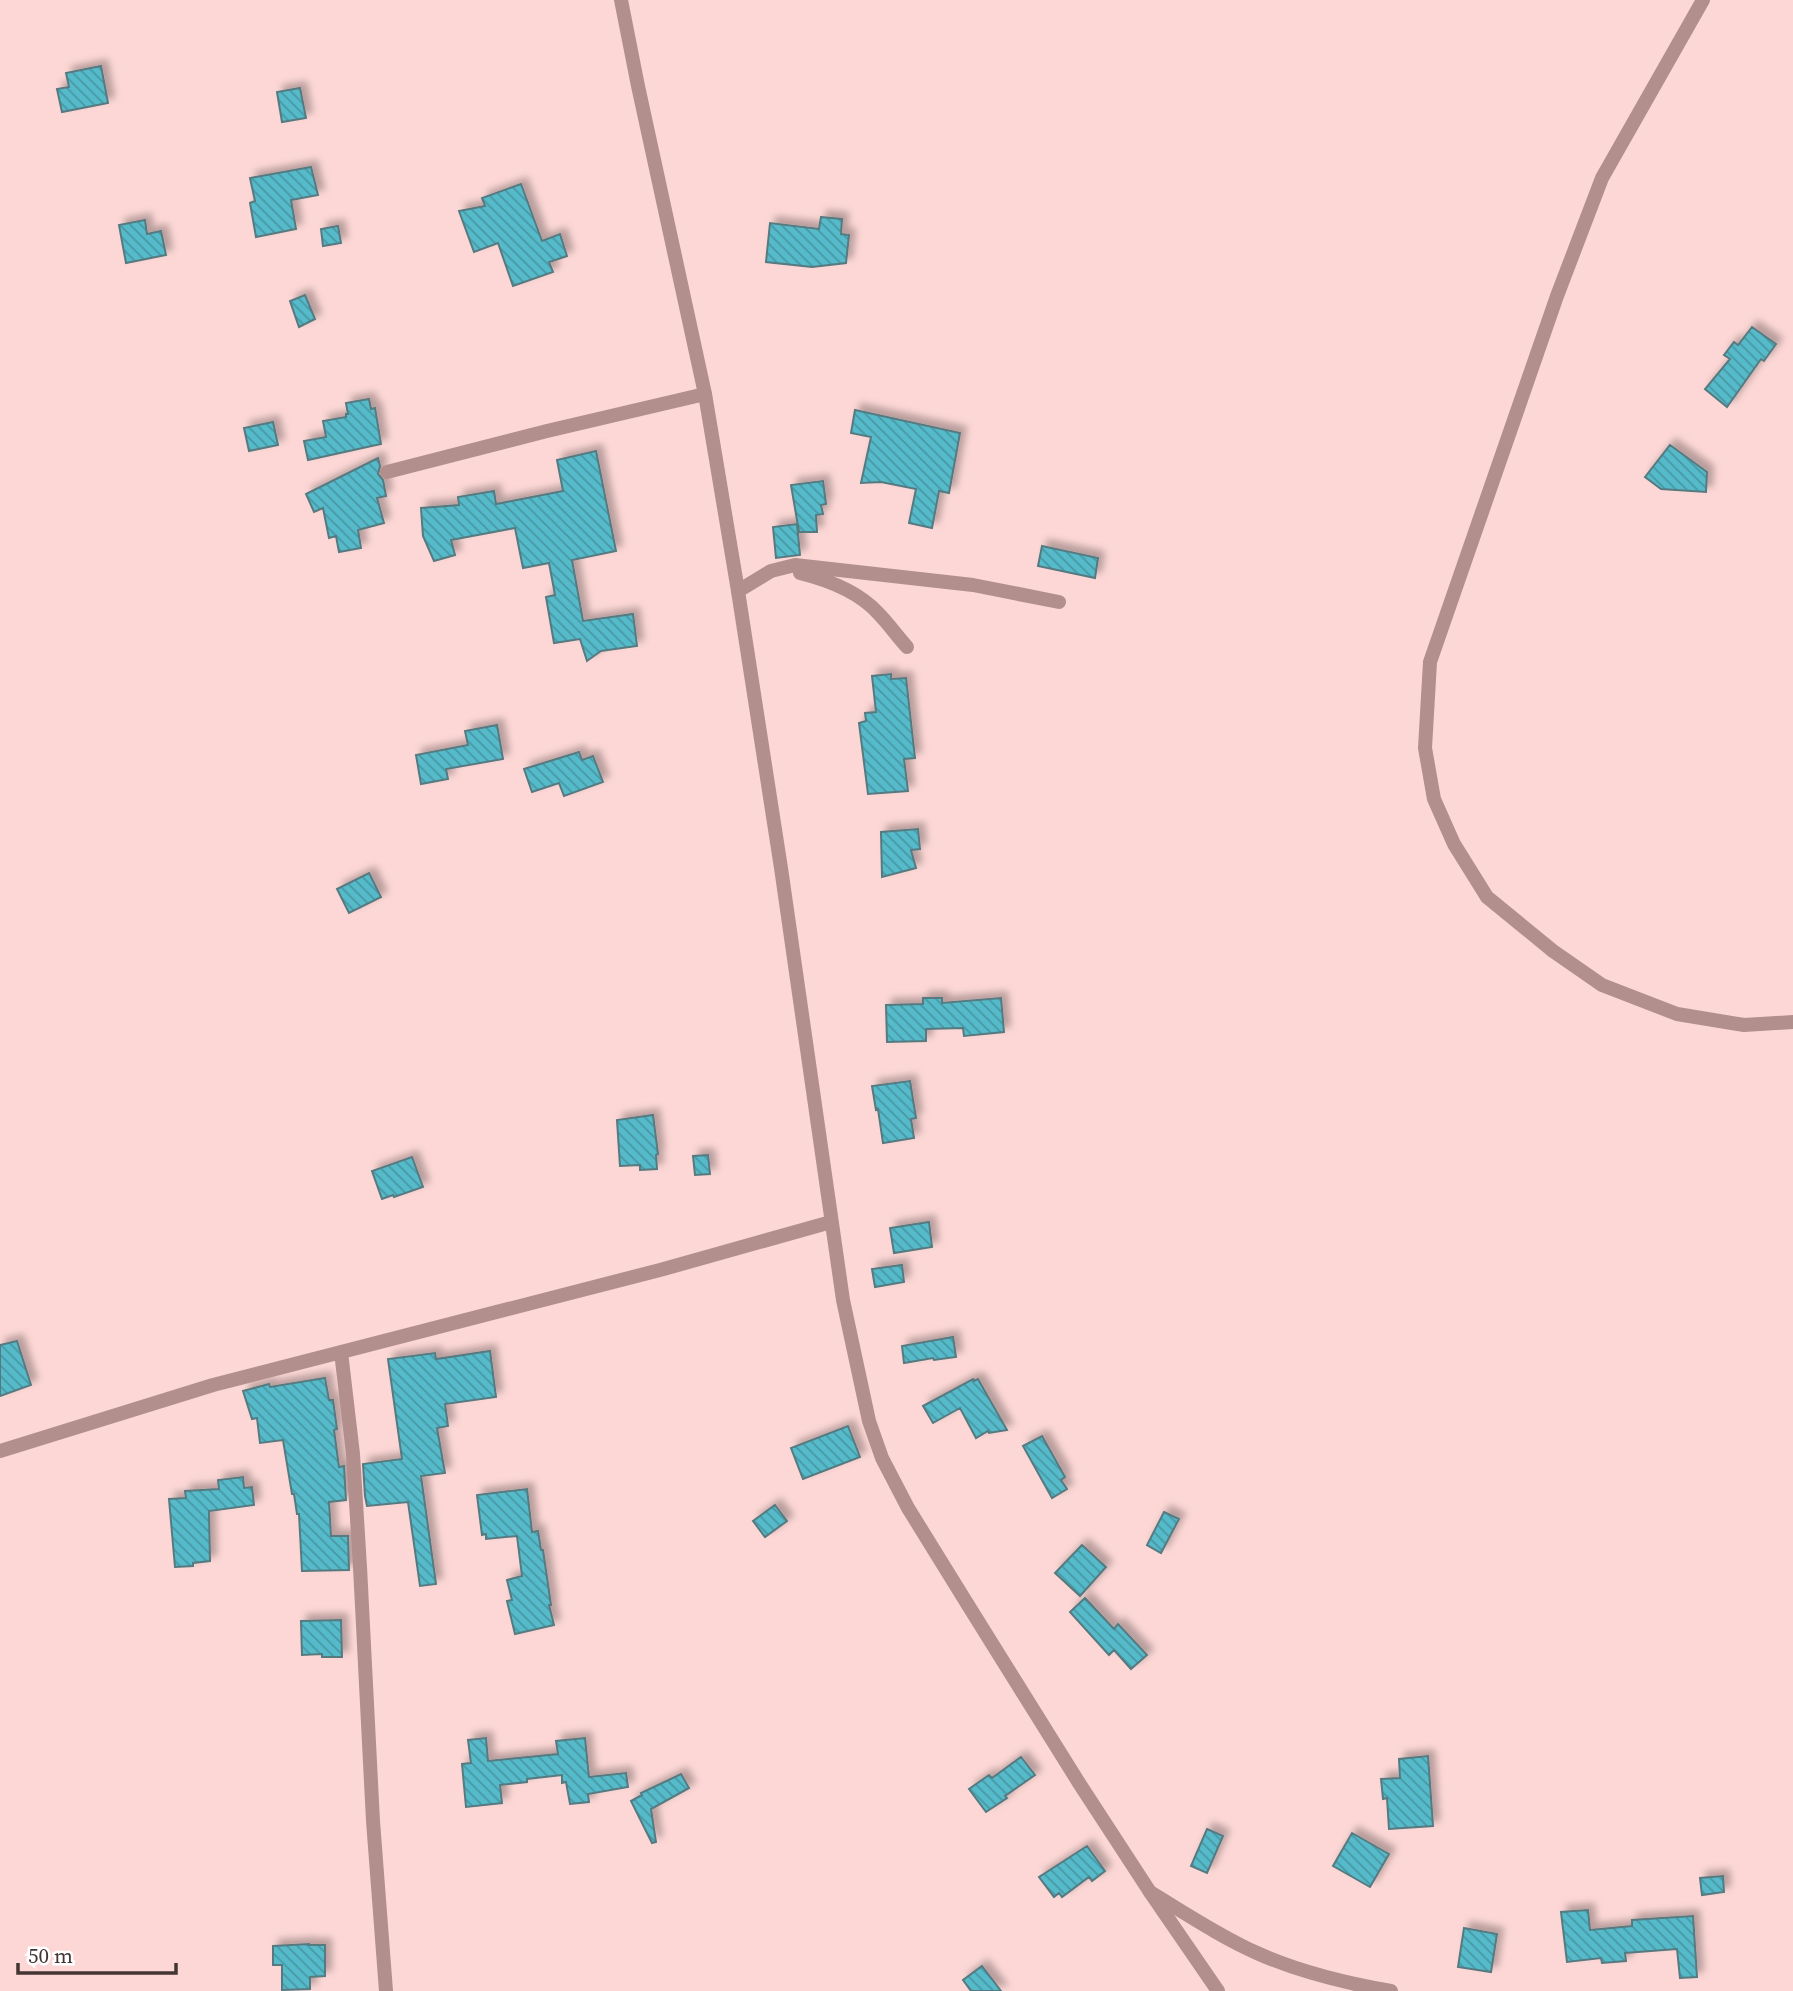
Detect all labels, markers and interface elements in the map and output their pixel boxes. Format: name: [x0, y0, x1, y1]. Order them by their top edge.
scale bar: [18, 1932, 175, 1976]
text: 50 m: [28, 1941, 73, 1970]

